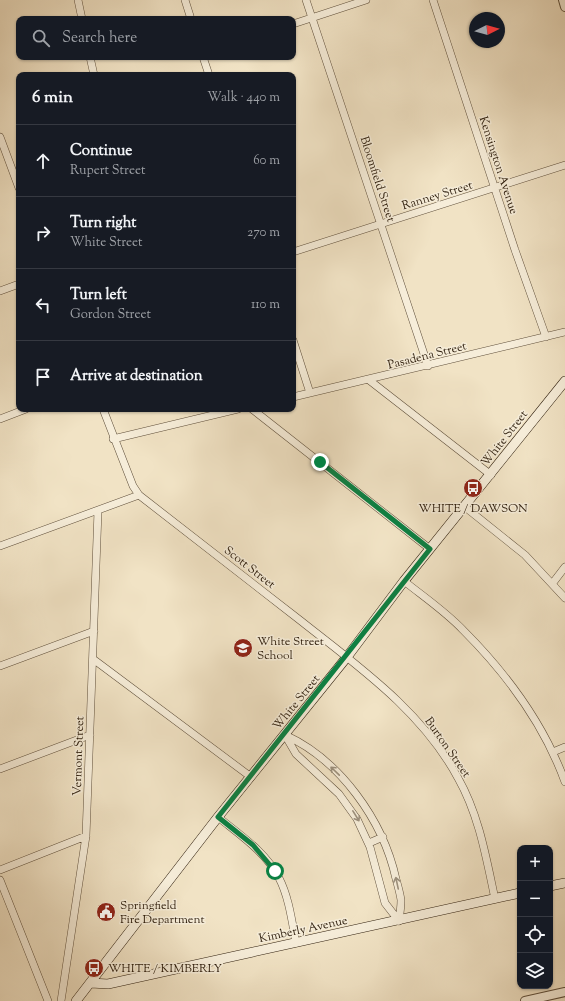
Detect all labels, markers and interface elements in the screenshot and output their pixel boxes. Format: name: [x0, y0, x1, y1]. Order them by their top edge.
north arrow: [469, 12, 505, 48]
search box: [16, 16, 296, 60]
icon: search: [30, 27, 52, 49]
text: Search here: [62, 28, 137, 49]
text: 6 min: [32, 86, 73, 110]
text: Walk · 440 m: [207, 89, 280, 107]
street label: Kensington Avenue: [474, 114, 523, 217]
street label: Bloomfield Street: [355, 134, 399, 225]
text: Continue: [70, 141, 132, 162]
icon: ahead: [32, 150, 54, 172]
text: 60 m: [253, 152, 280, 170]
text: Rupert Street: [70, 162, 145, 180]
street label: Ranney Street: [400, 177, 475, 215]
text: Turn right: [70, 213, 136, 234]
icon: right: [32, 222, 54, 244]
text: 270 m: [247, 224, 280, 242]
text: White Street: [70, 234, 143, 252]
text: Turn left: [70, 285, 127, 306]
icon: left: [32, 294, 54, 316]
text: 110 m: [251, 296, 280, 314]
text: Gordon Street: [70, 306, 151, 324]
street label: Pasadena Street: [386, 337, 469, 374]
icon: arrive: [32, 366, 54, 388]
text: Arrive at destination: [70, 366, 203, 387]
street label: White Street: [477, 407, 532, 471]
route end: [311, 453, 329, 471]
bus stop icon: WHITE / DAWSON: [462, 477, 484, 499]
place label: WHITE / DAWSON: [418, 500, 528, 518]
street label: Scott Street: [220, 542, 279, 594]
place label: White Street School: [257, 633, 324, 665]
school or university icon: White Street School: [232, 637, 254, 659]
street label: White Street: [269, 671, 325, 734]
street label: Burton Street: [420, 714, 475, 782]
street label: Vermont Street: [69, 716, 89, 796]
one-way arrow: [330, 766, 340, 776]
one-way arrow: [352, 810, 360, 822]
map controls: [517, 845, 553, 989]
button: +: [517, 845, 553, 881]
route start: [266, 862, 284, 880]
one-way arrow: [393, 876, 401, 889]
button: −: [517, 881, 553, 917]
place label: Springfield Fire Department: [120, 897, 205, 929]
public building icon: Springfield Fire Department: [95, 901, 117, 923]
street label: Kimberly Avenue: [257, 912, 350, 948]
button: locate: [517, 917, 553, 953]
button: layers: [517, 953, 553, 989]
bus stop icon: WHITE / KIMBERLY: [83, 957, 105, 979]
place label: WHITE / KIMBERLY: [108, 960, 223, 978]

